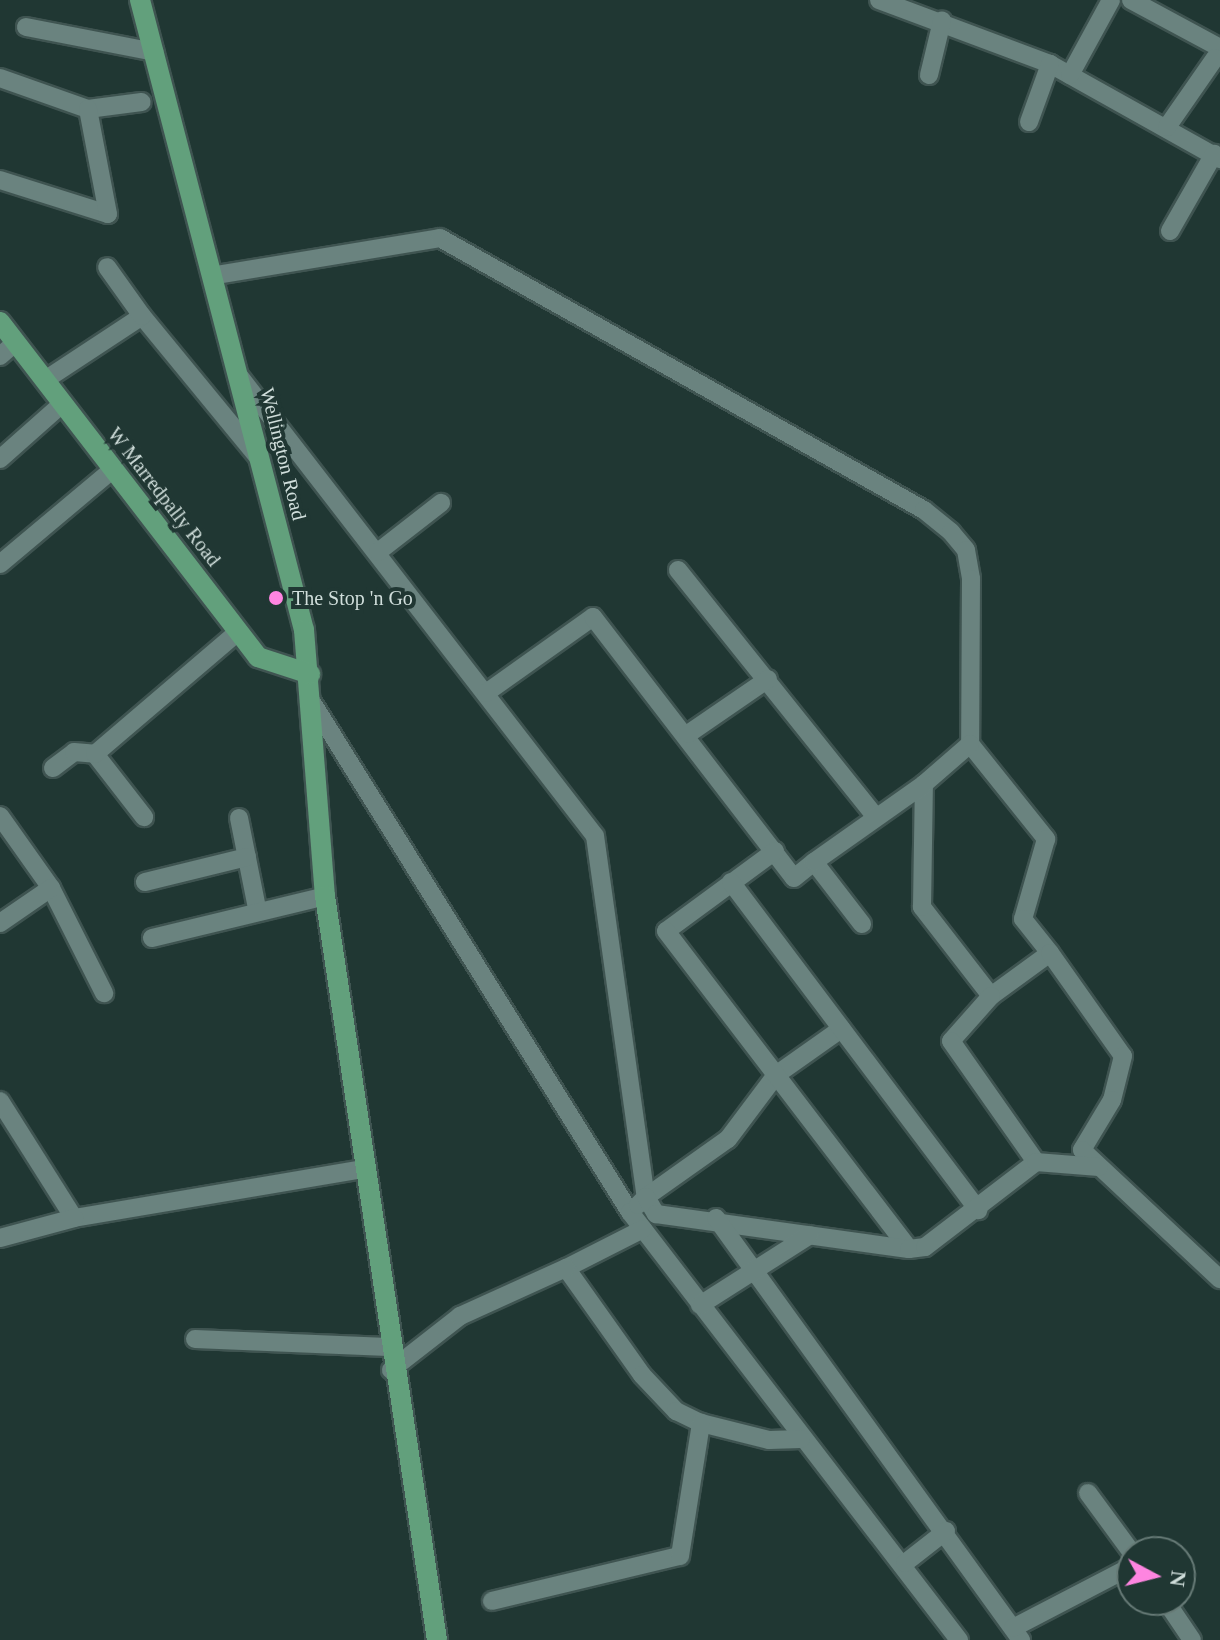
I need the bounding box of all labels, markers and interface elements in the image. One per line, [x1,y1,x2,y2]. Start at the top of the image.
street label: Wellington Road [255,385,311,523]
street label: W Marredpally Road [102,423,226,571]
place label: The Stop 'n Go [292,586,413,610]
marker: The Stop 'n Go [267,589,285,607]
north arrow [1116,1536,1196,1616]
text: N [1165,1569,1192,1588]

